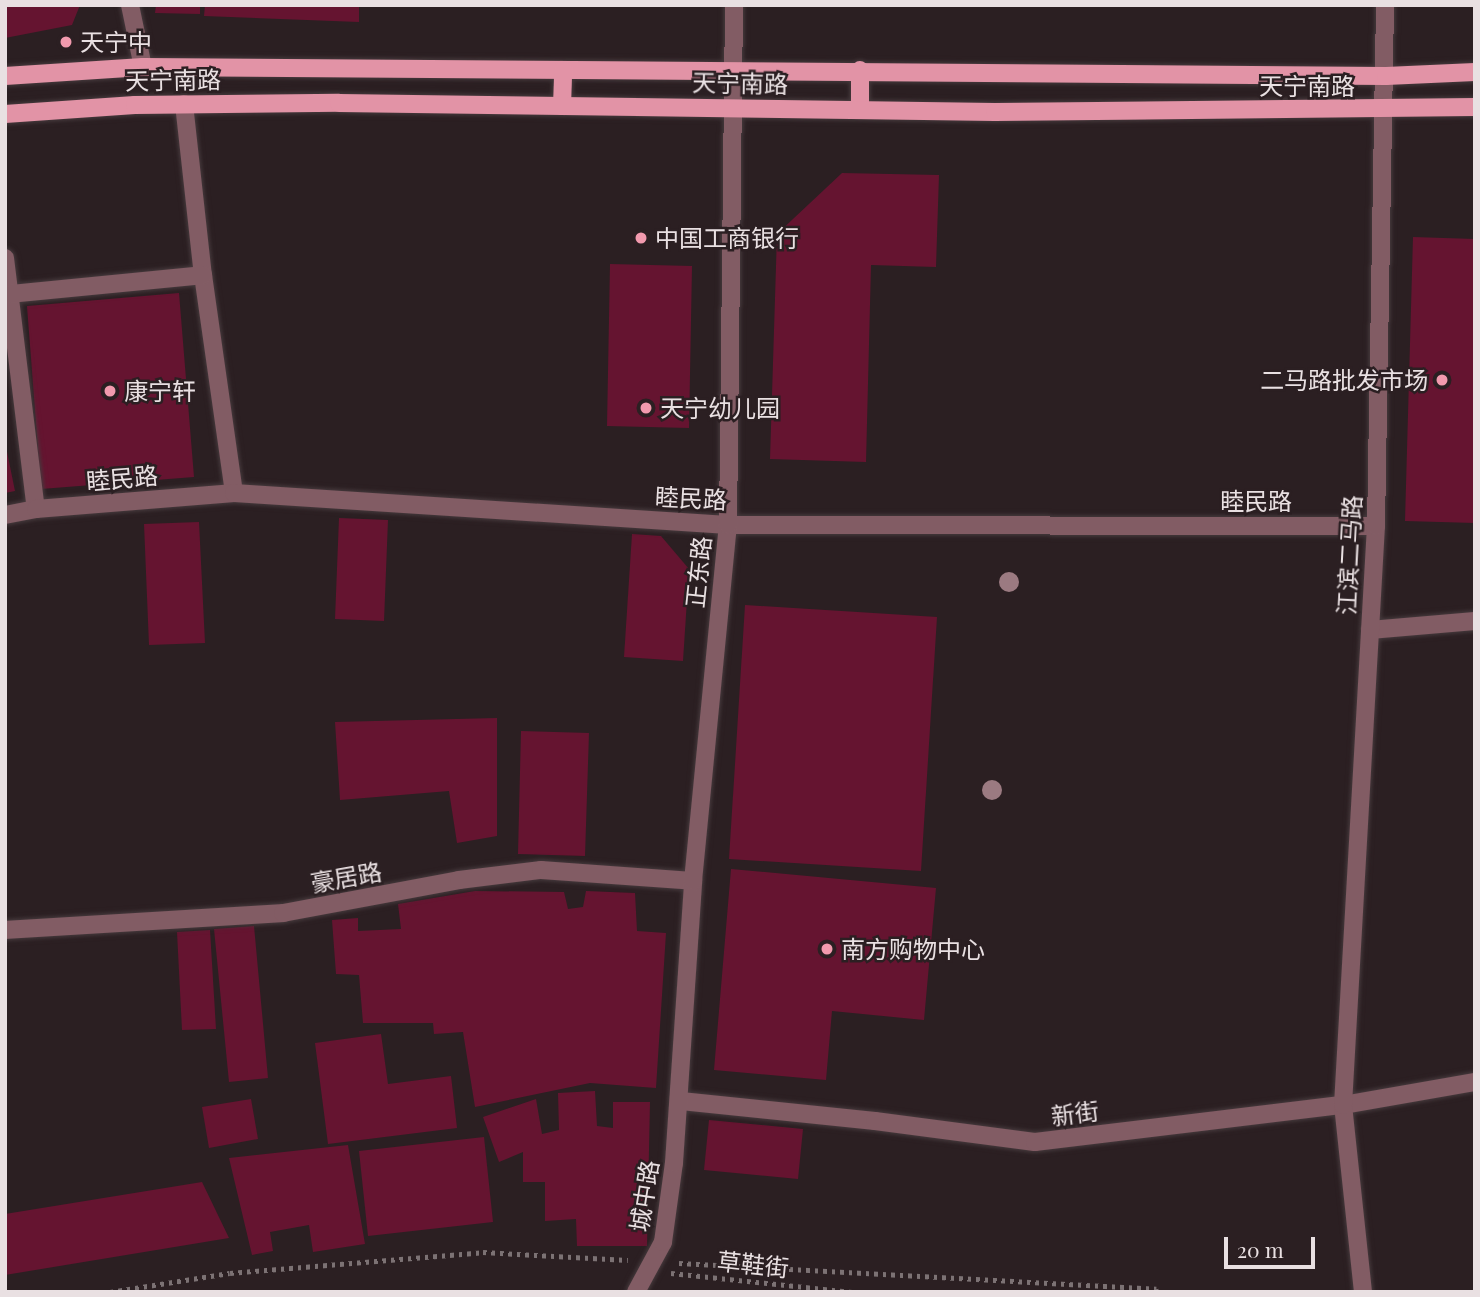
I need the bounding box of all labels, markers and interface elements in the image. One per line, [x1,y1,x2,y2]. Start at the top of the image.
place label: 天宁中 [80,28,152,56]
marker: 天宁中 [58,34,74,50]
street label: 天宁南路 [125,65,221,95]
street label: 天宁南路 [692,68,788,98]
street label: 天宁南路 [1259,72,1355,100]
place label: 中国工商银行 [655,224,799,252]
marker: 中国工商银行 [633,230,649,246]
place label: 二马路批发市场 [1260,366,1428,394]
marker: 二马路批发市场 [1434,372,1450,388]
place label: 康宁轩 [124,377,196,405]
marker: 康宁轩 [102,383,118,399]
place label: 天宁幼儿园 [660,394,780,422]
marker: 天宁幼儿园 [638,400,654,416]
street label: 睦民路 [85,461,159,495]
street label: 睦民路 [654,482,728,514]
street label: 睦民路 [1220,487,1292,515]
street label: 江滨二马路 [1331,494,1367,616]
street label: 正东路 [680,535,716,609]
street label: 豪居路 [308,857,384,897]
place label: 南方购物中心 [841,935,985,963]
marker: 南方购物中心 [819,941,835,957]
street label: 新街 [1049,1096,1101,1130]
street label: 城中路 [624,1158,664,1234]
scale bar [1228,1224,1319,1268]
text: 20 m [1237,1235,1284,1263]
street label: 草鞋街 [716,1246,790,1282]

